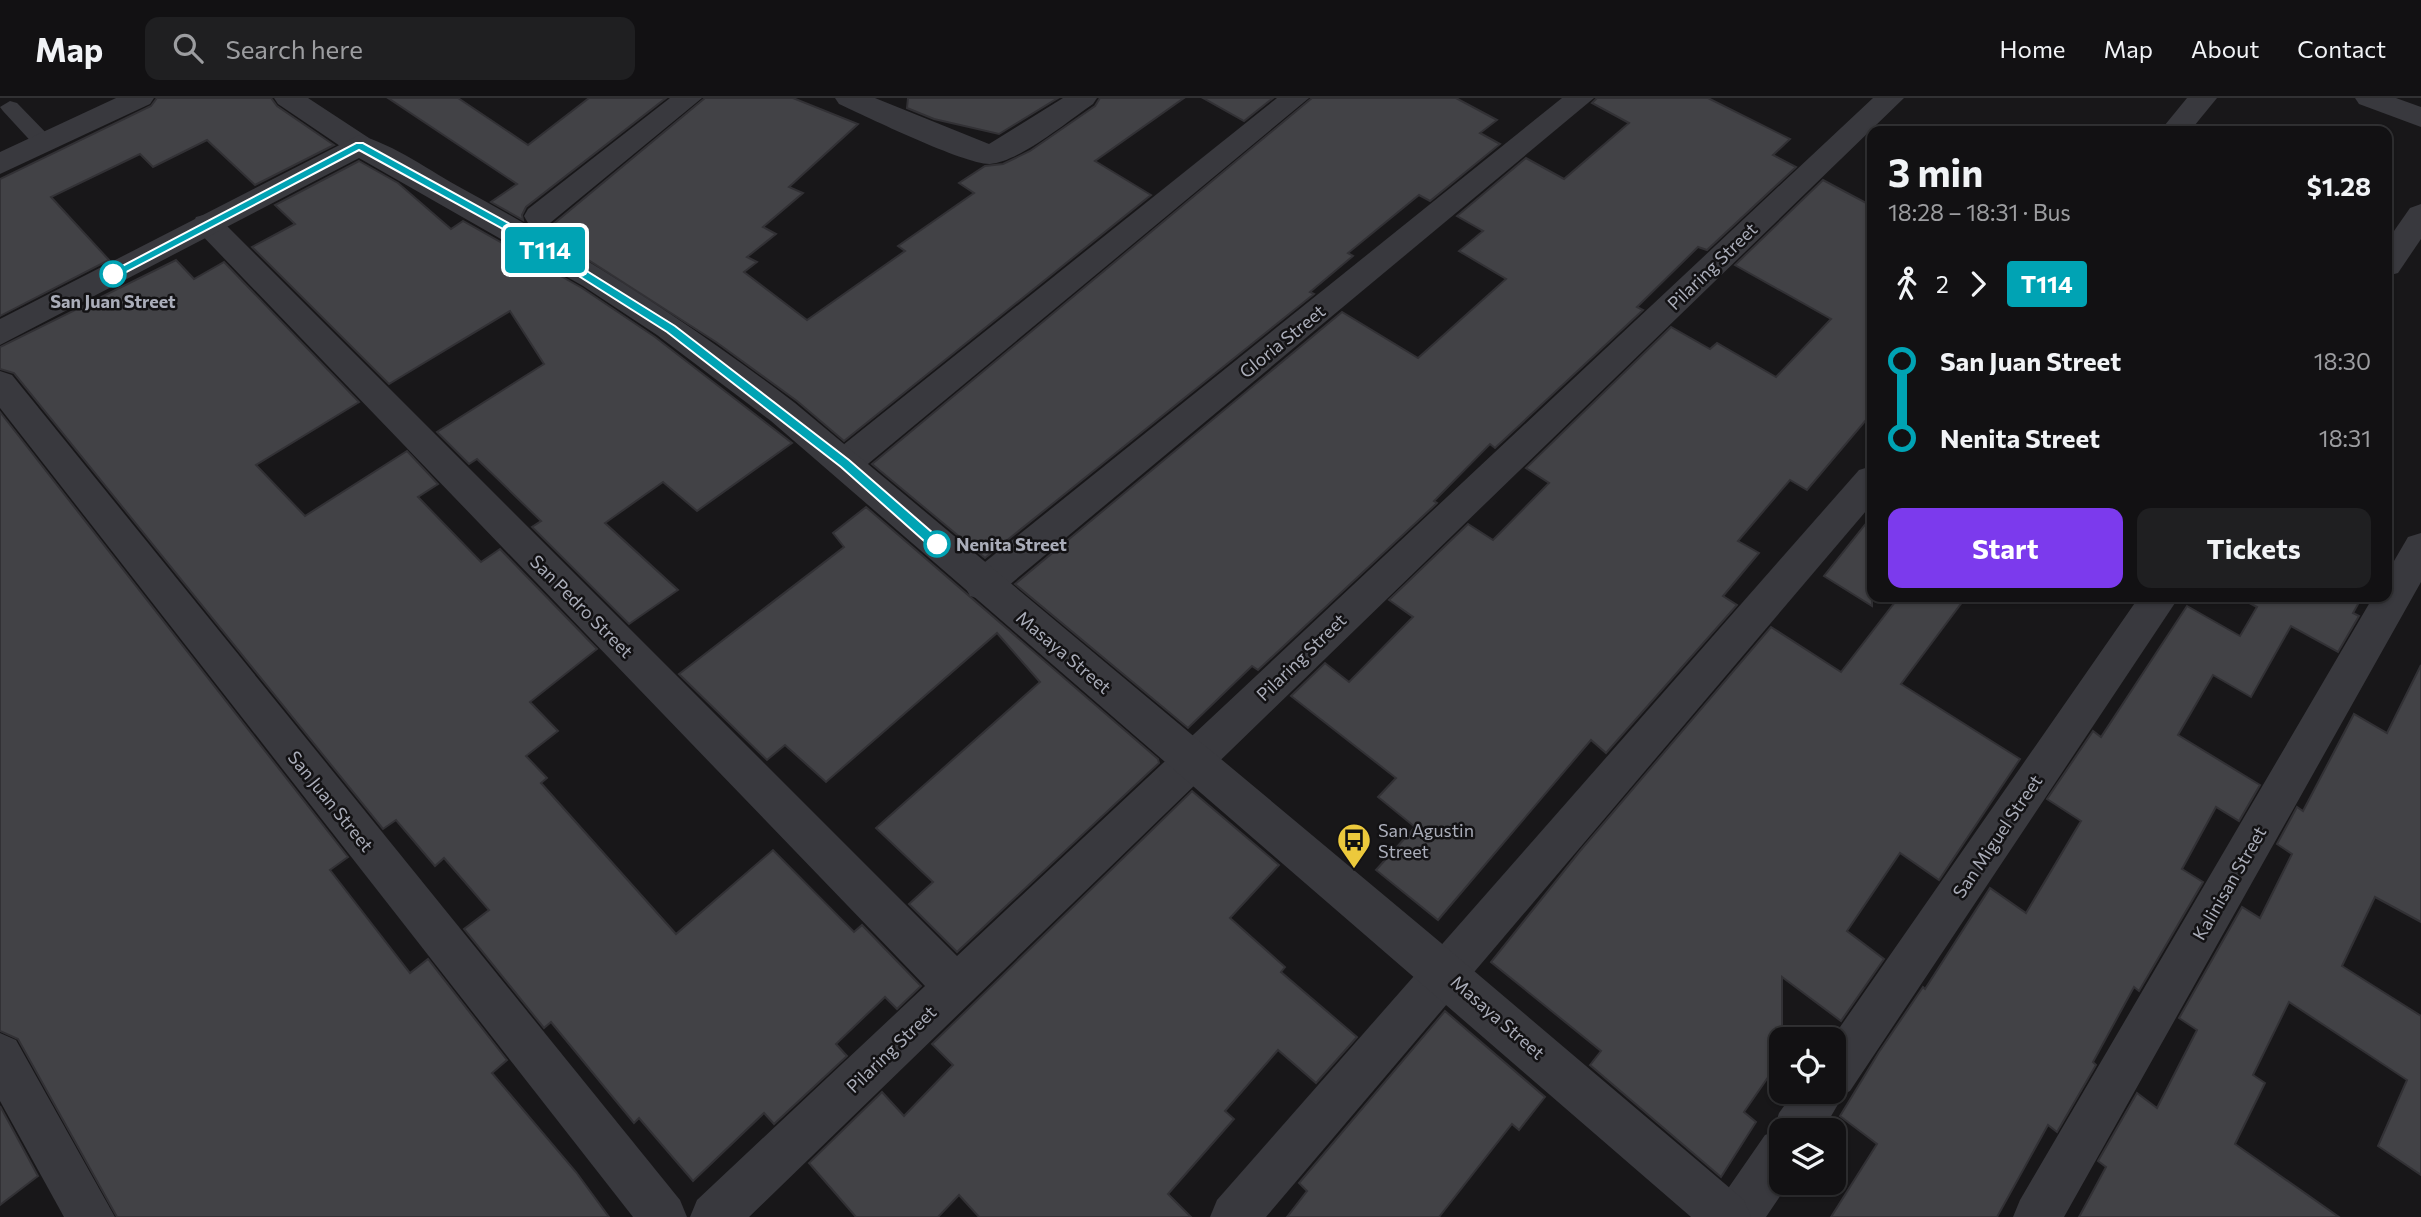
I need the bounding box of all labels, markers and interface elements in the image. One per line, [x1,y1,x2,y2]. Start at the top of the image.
search box [145,17,635,80]
text: Map [35,28,103,69]
icon: search [169,29,207,67]
text: Search here [225,33,363,64]
text: Home [2000,34,2066,63]
text: Map [2104,34,2153,63]
text: About [2191,34,2259,63]
text: Contact [2297,34,2386,63]
text: 3 min [1888,148,1983,195]
text: $1.28 [2307,170,2371,201]
text: 18:28 – 18:31 · Bus [1888,198,2071,226]
street label: Pilaring Street [1663,218,1761,314]
line badge: T114 [496,227,594,273]
text: T114 [519,235,571,264]
marker: San Juan Street [100,261,126,287]
icon: walk [1888,265,1926,303]
icon: forward [1959,265,1997,303]
text: T114 [2021,269,2073,298]
text: 2 [1936,270,1949,298]
place label: San Juan Street [50,290,176,312]
street label: Gloria Street [1235,300,1329,382]
text: San Juan Street [1940,345,2121,376]
text: 18:30 [2314,347,2371,375]
text: Nenita Street [1940,422,2100,453]
text: 18:31 [2319,424,2371,452]
button: Start [1888,508,2123,588]
button: Tickets [2137,508,2371,588]
marker: Nenita Street [924,531,950,557]
place label: Nenita Street [956,533,1067,555]
street label: San Pedro Street [526,550,638,662]
street label: Masaya Street [1012,606,1116,698]
street label: Pilaring Street [1252,609,1350,705]
street label: San Juan Street [284,746,378,856]
street label: San Miguel Street [1948,770,2046,902]
place label: San Agustin Street [1378,819,1474,862]
bus stop icon: San Agustin Street [1335,821,1373,870]
street label: Kalinisan Street [2188,822,2270,944]
street label: Masaya Street [1447,970,1549,1064]
street label: Pilaring Street [842,1001,940,1097]
map controls [1769,1027,1846,1195]
button: locate [1769,1027,1846,1104]
button: layers [1769,1118,1846,1195]

